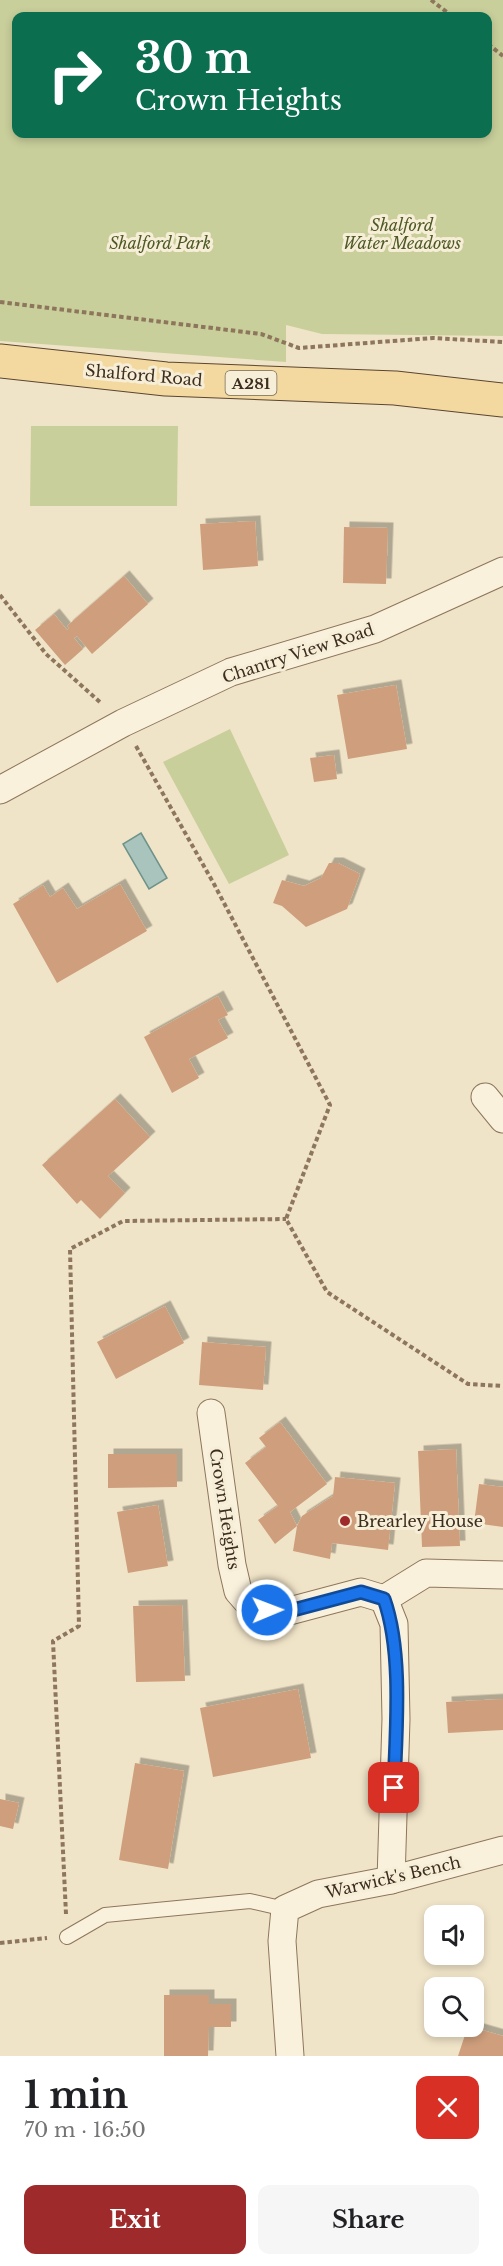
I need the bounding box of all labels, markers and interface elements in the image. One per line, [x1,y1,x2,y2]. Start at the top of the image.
text: 30 m [135,32,251,84]
icon: right [36,36,114,114]
text: Crown Heights [135,84,342,117]
park label: Shalford Water Meadows [343,215,461,253]
park label: Shalford Park [109,233,211,253]
street label: Shalford Road [85,360,204,390]
road number: A281 [226,371,276,395]
street label: Chantry View Road [220,619,377,687]
street label: Crown Heights [206,1447,244,1571]
place label: Brearley House [357,1511,483,1531]
marker: Brearley House [338,1514,352,1528]
position arrow [235,1578,299,1642]
pin [368,1762,419,1813]
icon: arrive [377,1771,410,1804]
street label: Warwick's Bench [322,1852,463,1903]
map controls [424,1905,484,2037]
button: sound [424,1905,484,1965]
button: search [424,1977,484,2037]
text: 1 min [24,2073,128,2118]
button: close [416,2076,479,2139]
text: 70 m · 16:50 [24,2118,146,2142]
button: Exit [24,2185,246,2254]
button: Share [258,2185,479,2254]

